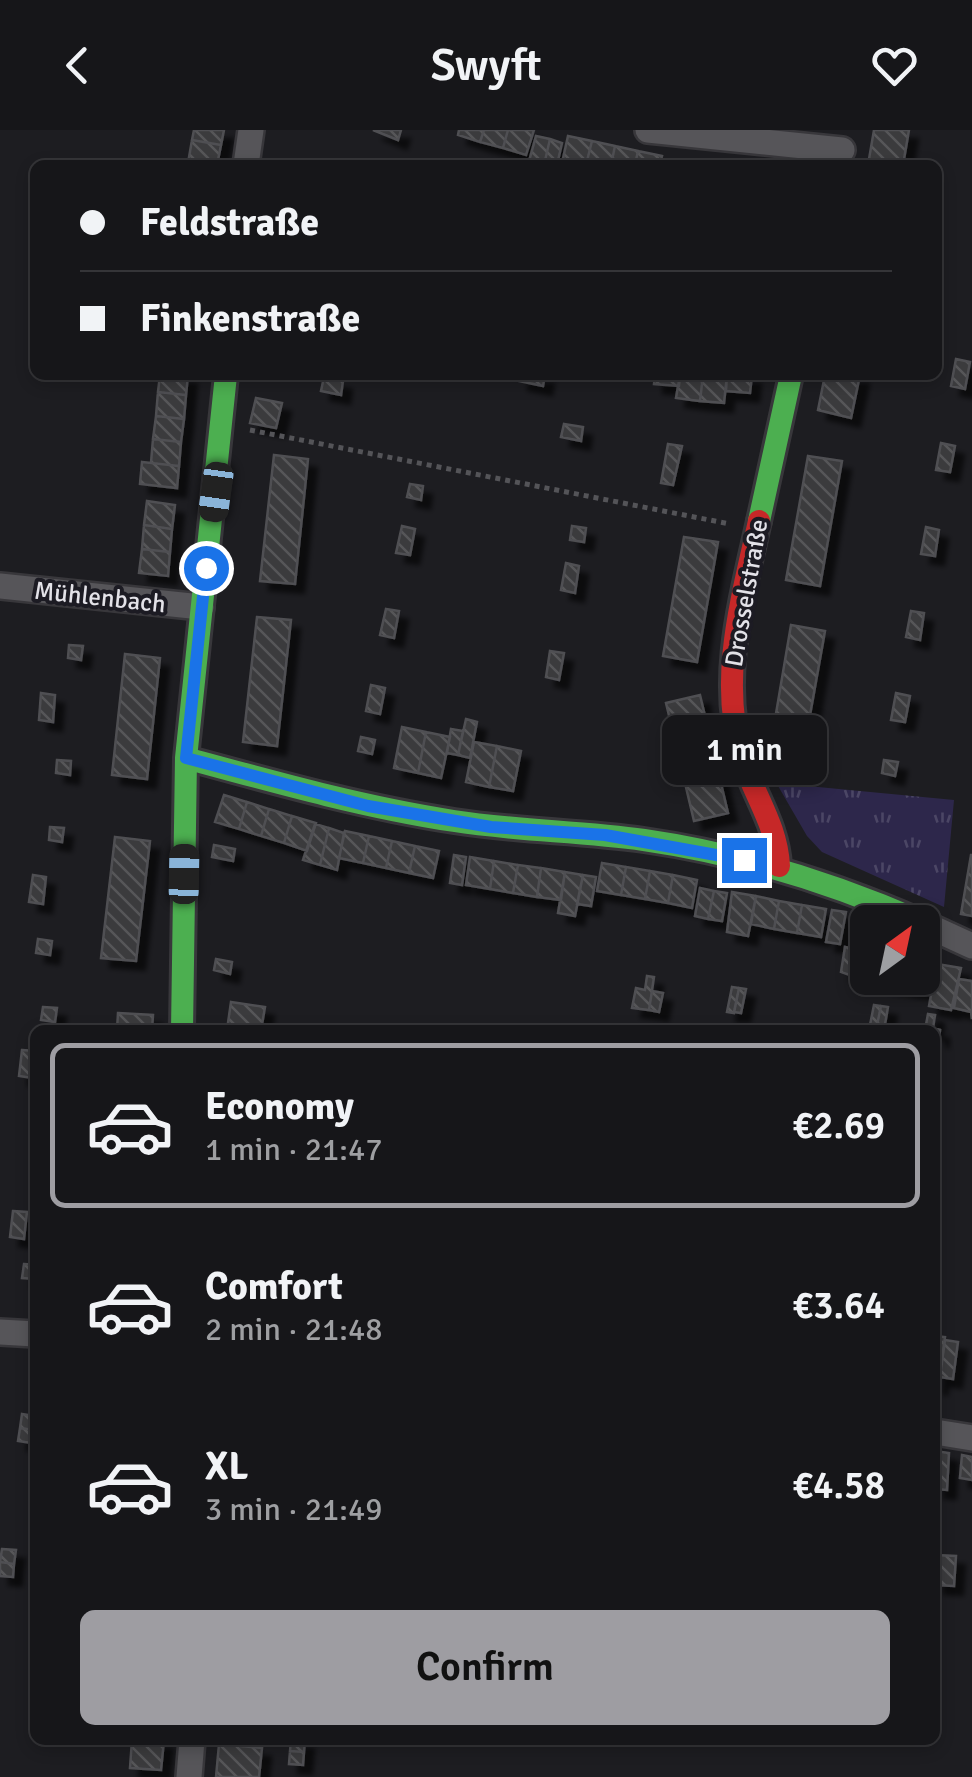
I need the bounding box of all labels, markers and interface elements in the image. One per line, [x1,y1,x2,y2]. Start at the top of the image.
icon: back [50,38,105,93]
text: Swyft [431,38,541,93]
icon: heart [867,38,922,93]
text: Feldstraße [140,199,319,246]
text: Finkenstraße [140,295,360,342]
car [197,460,235,524]
street label: Drosselstraße [718,517,774,669]
route start [184,546,229,591]
street label: Mühlenbach [33,575,167,619]
callout: 1 min [662,715,826,785]
text: 1 min [706,730,783,769]
route end [722,838,767,883]
car [168,844,200,904]
north arrow [850,905,940,995]
map controls [850,905,940,995]
icon: car [85,1081,175,1171]
text: Economy [205,1083,354,1130]
text: €2.69 [792,1102,885,1149]
text: 1 min · 21:47 [205,1130,383,1169]
icon: car [85,1261,175,1351]
text: Comfort [205,1263,343,1310]
text: €3.64 [792,1282,885,1329]
text: 2 min · 21:48 [205,1310,383,1349]
icon: car [85,1441,175,1531]
text: XL [205,1443,248,1490]
text: €4.58 [792,1462,885,1509]
text: 3 min · 21:49 [205,1490,383,1529]
button: Confirm [80,1610,890,1725]

